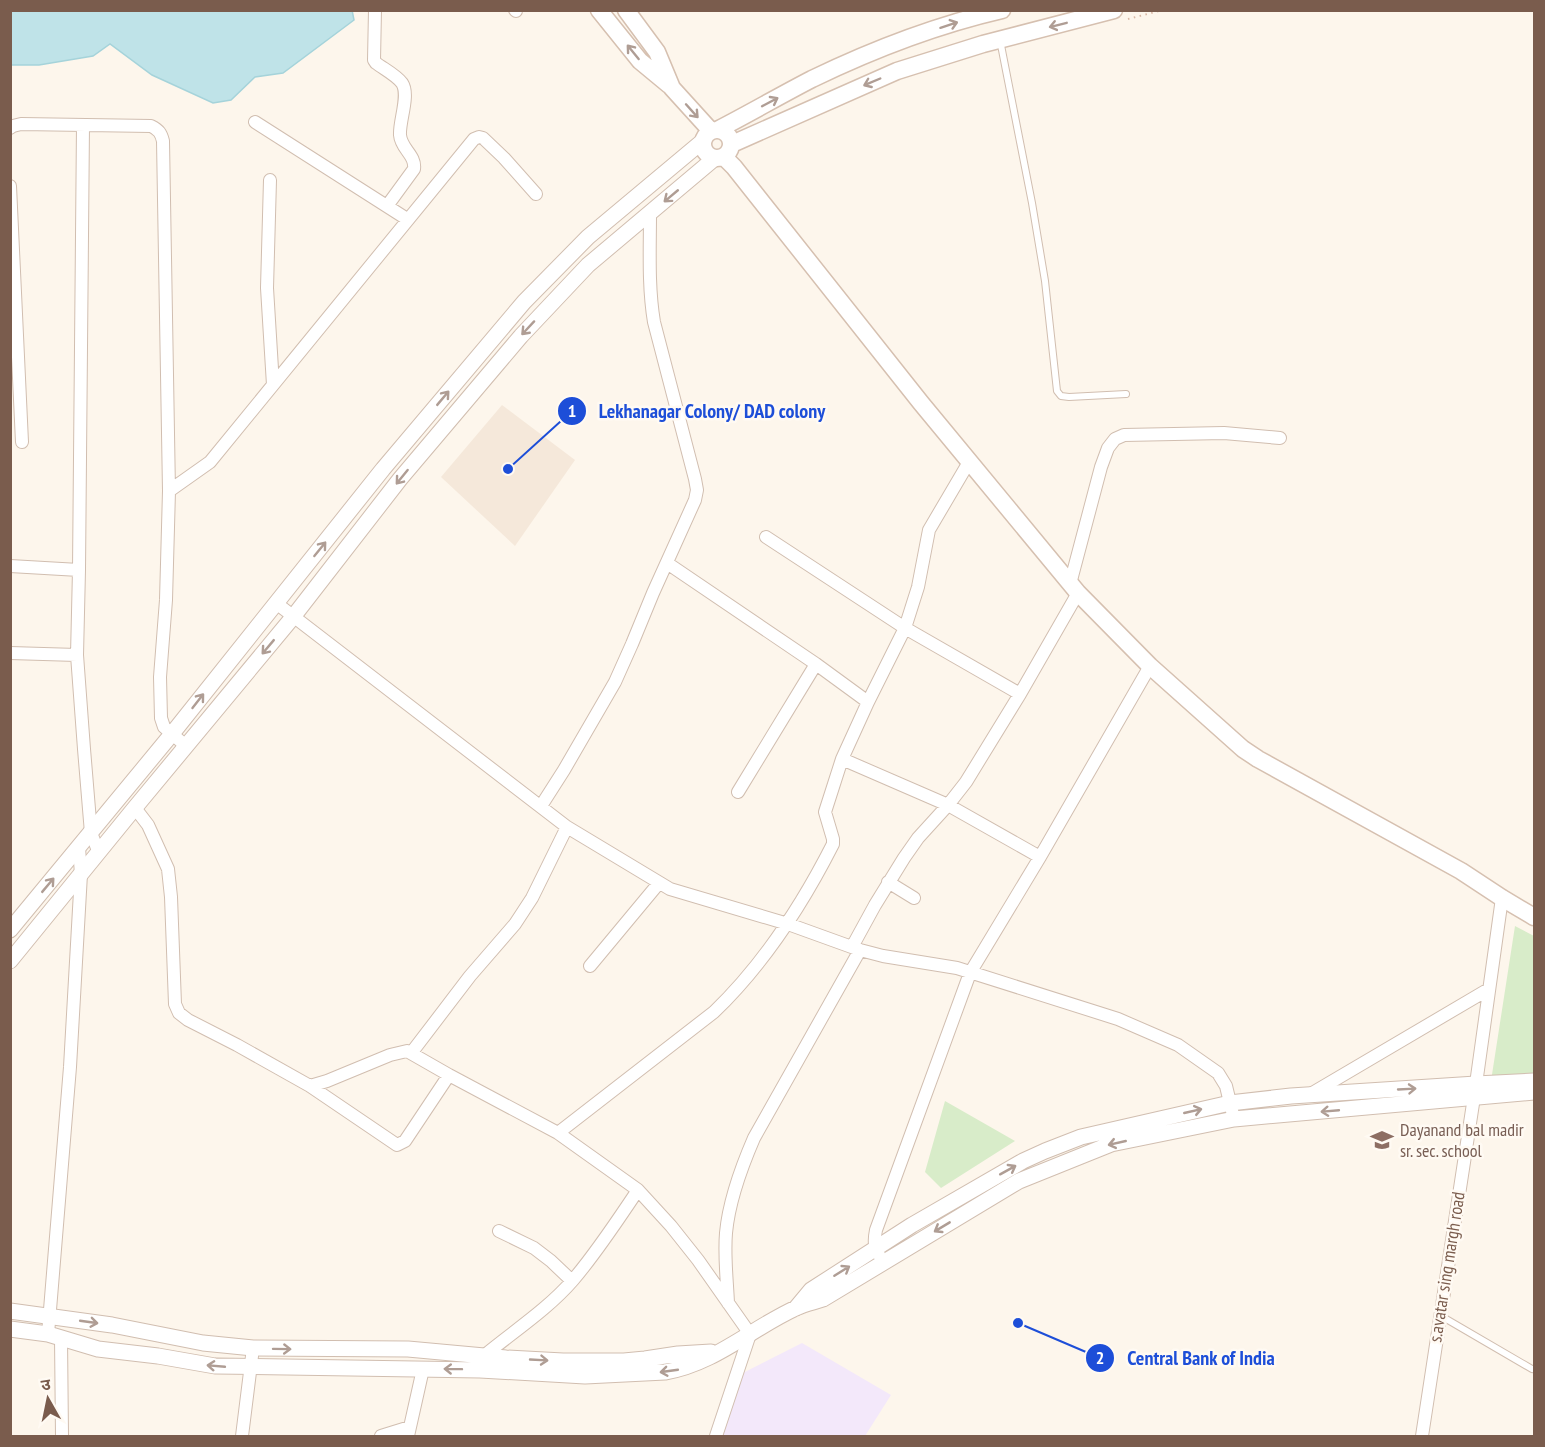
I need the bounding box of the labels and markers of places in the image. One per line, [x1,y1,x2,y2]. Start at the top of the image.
callout: Lekhanagar Colony/ DAD colony [557,392,838,430]
place label: Dayanand bal madir sr. sec. school [1400,1118,1524,1162]
school or university icon: Dayanand bal madir sr. sec. school [1369,1127,1395,1153]
callout: Central Bank of India [1085,1339,1287,1377]

